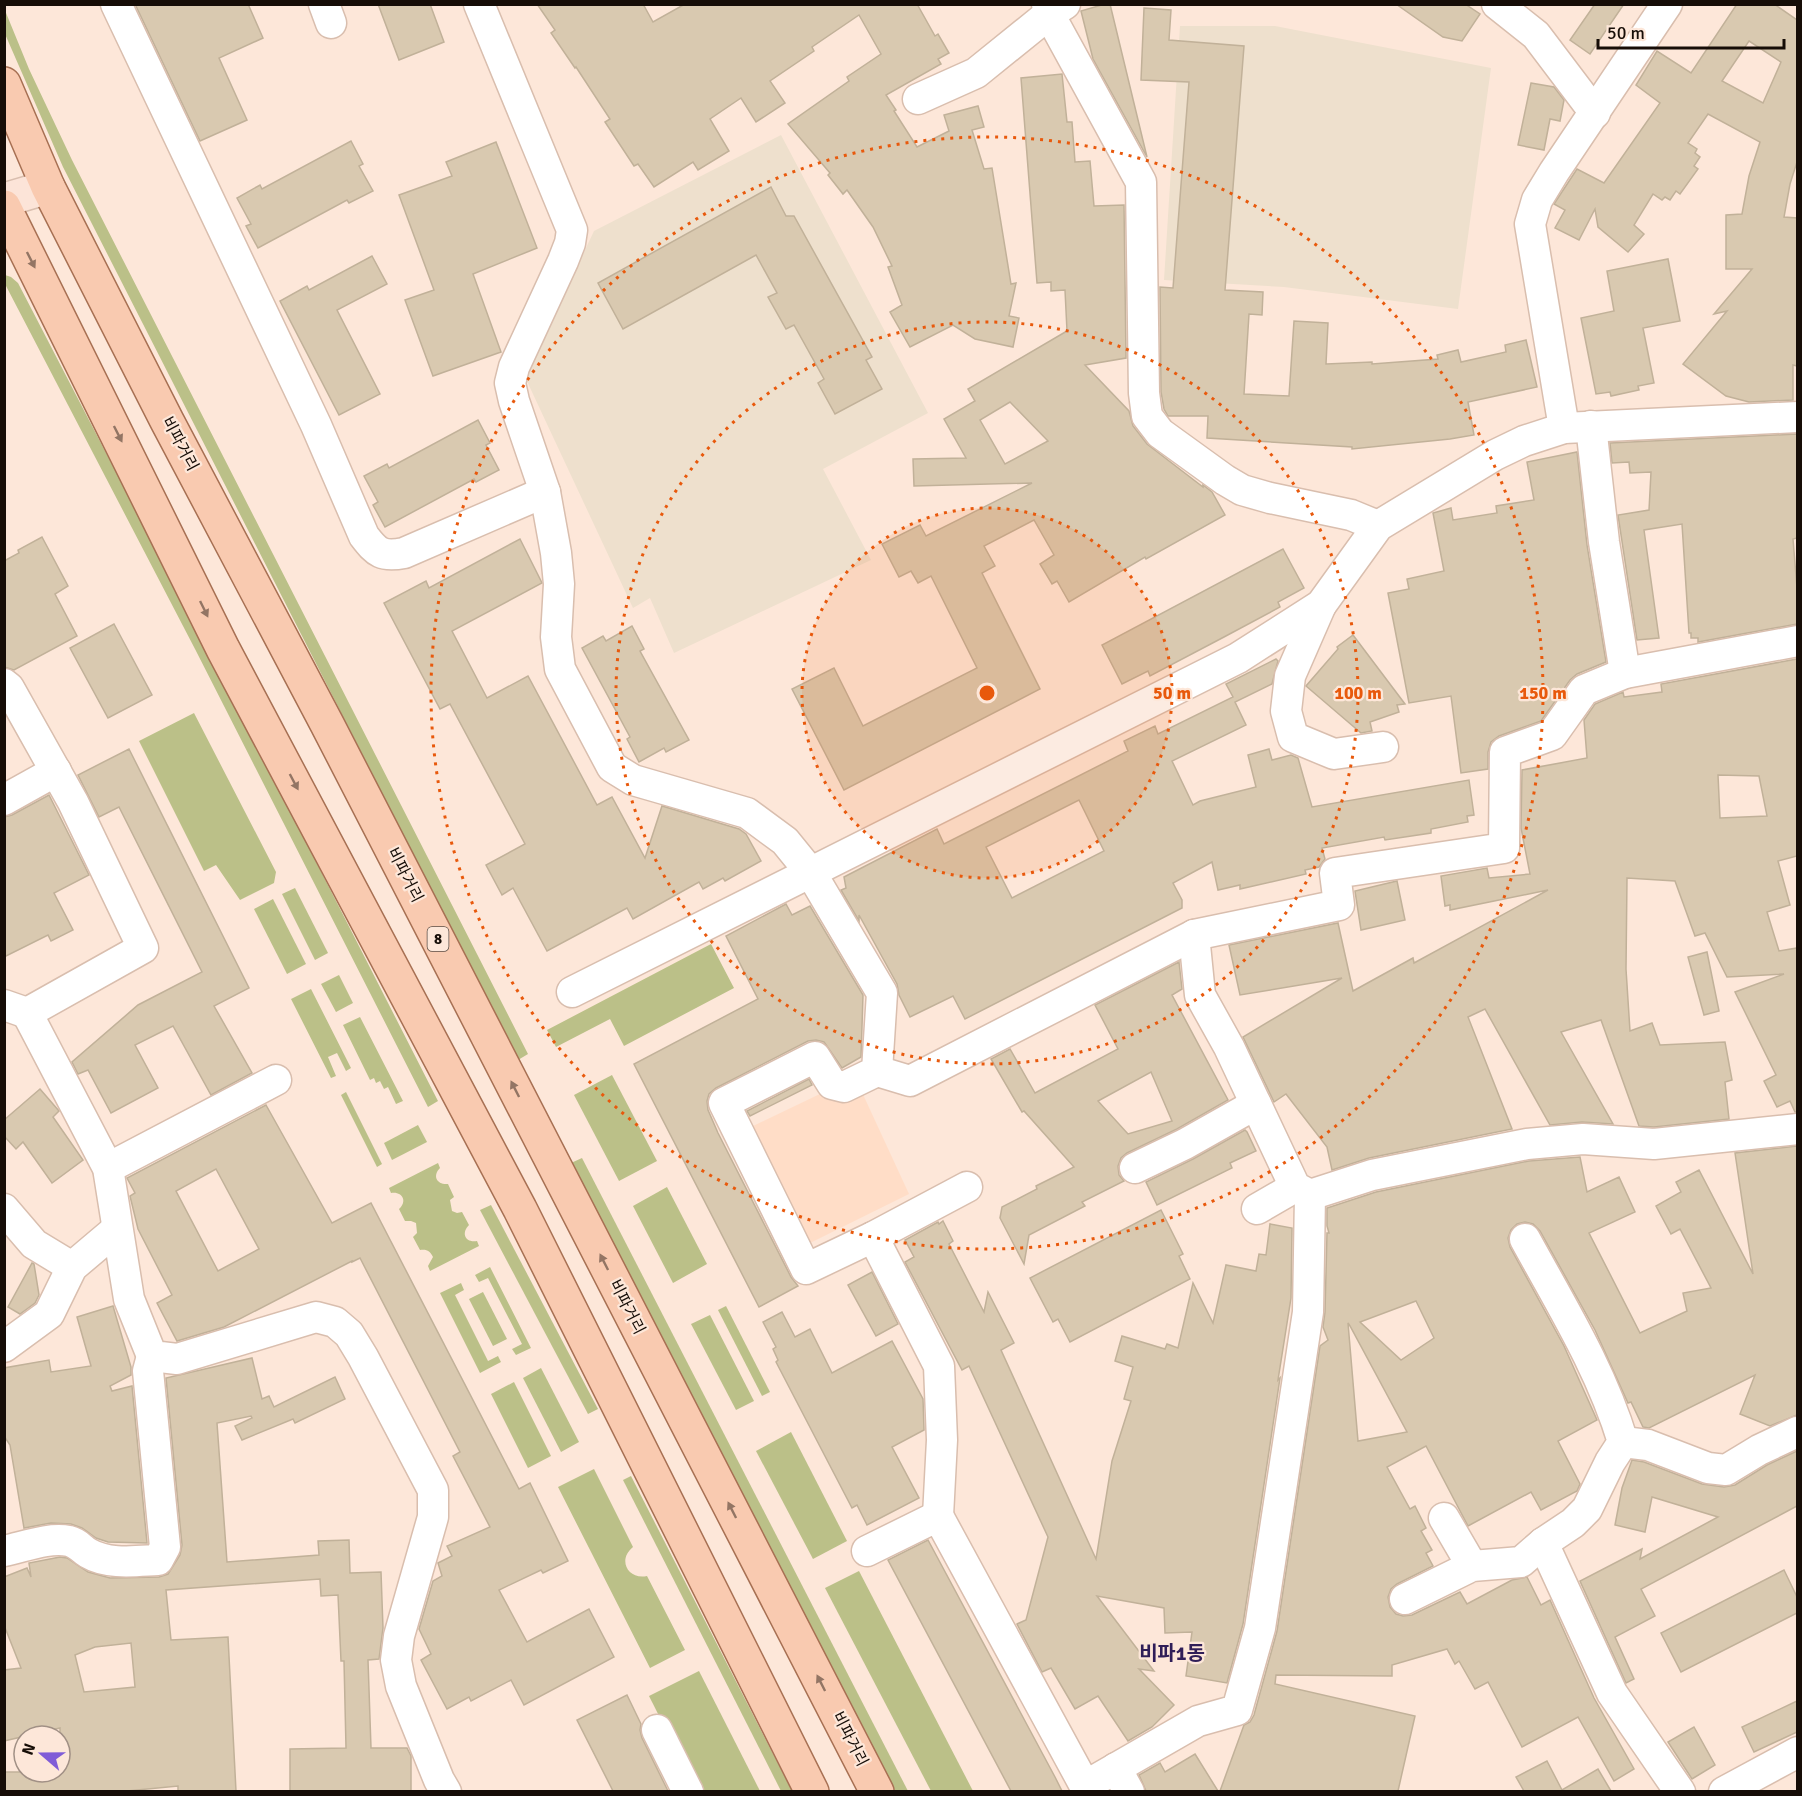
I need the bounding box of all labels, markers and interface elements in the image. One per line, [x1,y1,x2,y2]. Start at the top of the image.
scale bar [1598,12,1784,50]
text: 50 m [1607,22,1645,44]
one-way arrow [26,251,35,268]
street label: 비파거리 [157,413,203,475]
one-way arrow [113,426,123,443]
one-way arrow [199,601,208,618]
text: 50 m [1153,682,1191,704]
text: 100 m [1334,682,1382,704]
text: 150 m [1519,682,1567,704]
centre of rings [977,683,997,703]
one-way arrow [289,774,299,791]
street label: 비파거리 [383,844,427,906]
road number: 8 [428,927,448,951]
one-way arrow [510,1080,520,1097]
one-way arrow [599,1253,609,1270]
street label: 비파거리 [605,1276,649,1338]
one-way arrow [727,1501,737,1518]
district label: 비파1동 [1139,1641,1205,1666]
one-way arrow [816,1675,826,1692]
street label: 비파거리 [828,1708,872,1770]
north arrow [12,1724,72,1784]
text: N [18,1741,40,1758]

